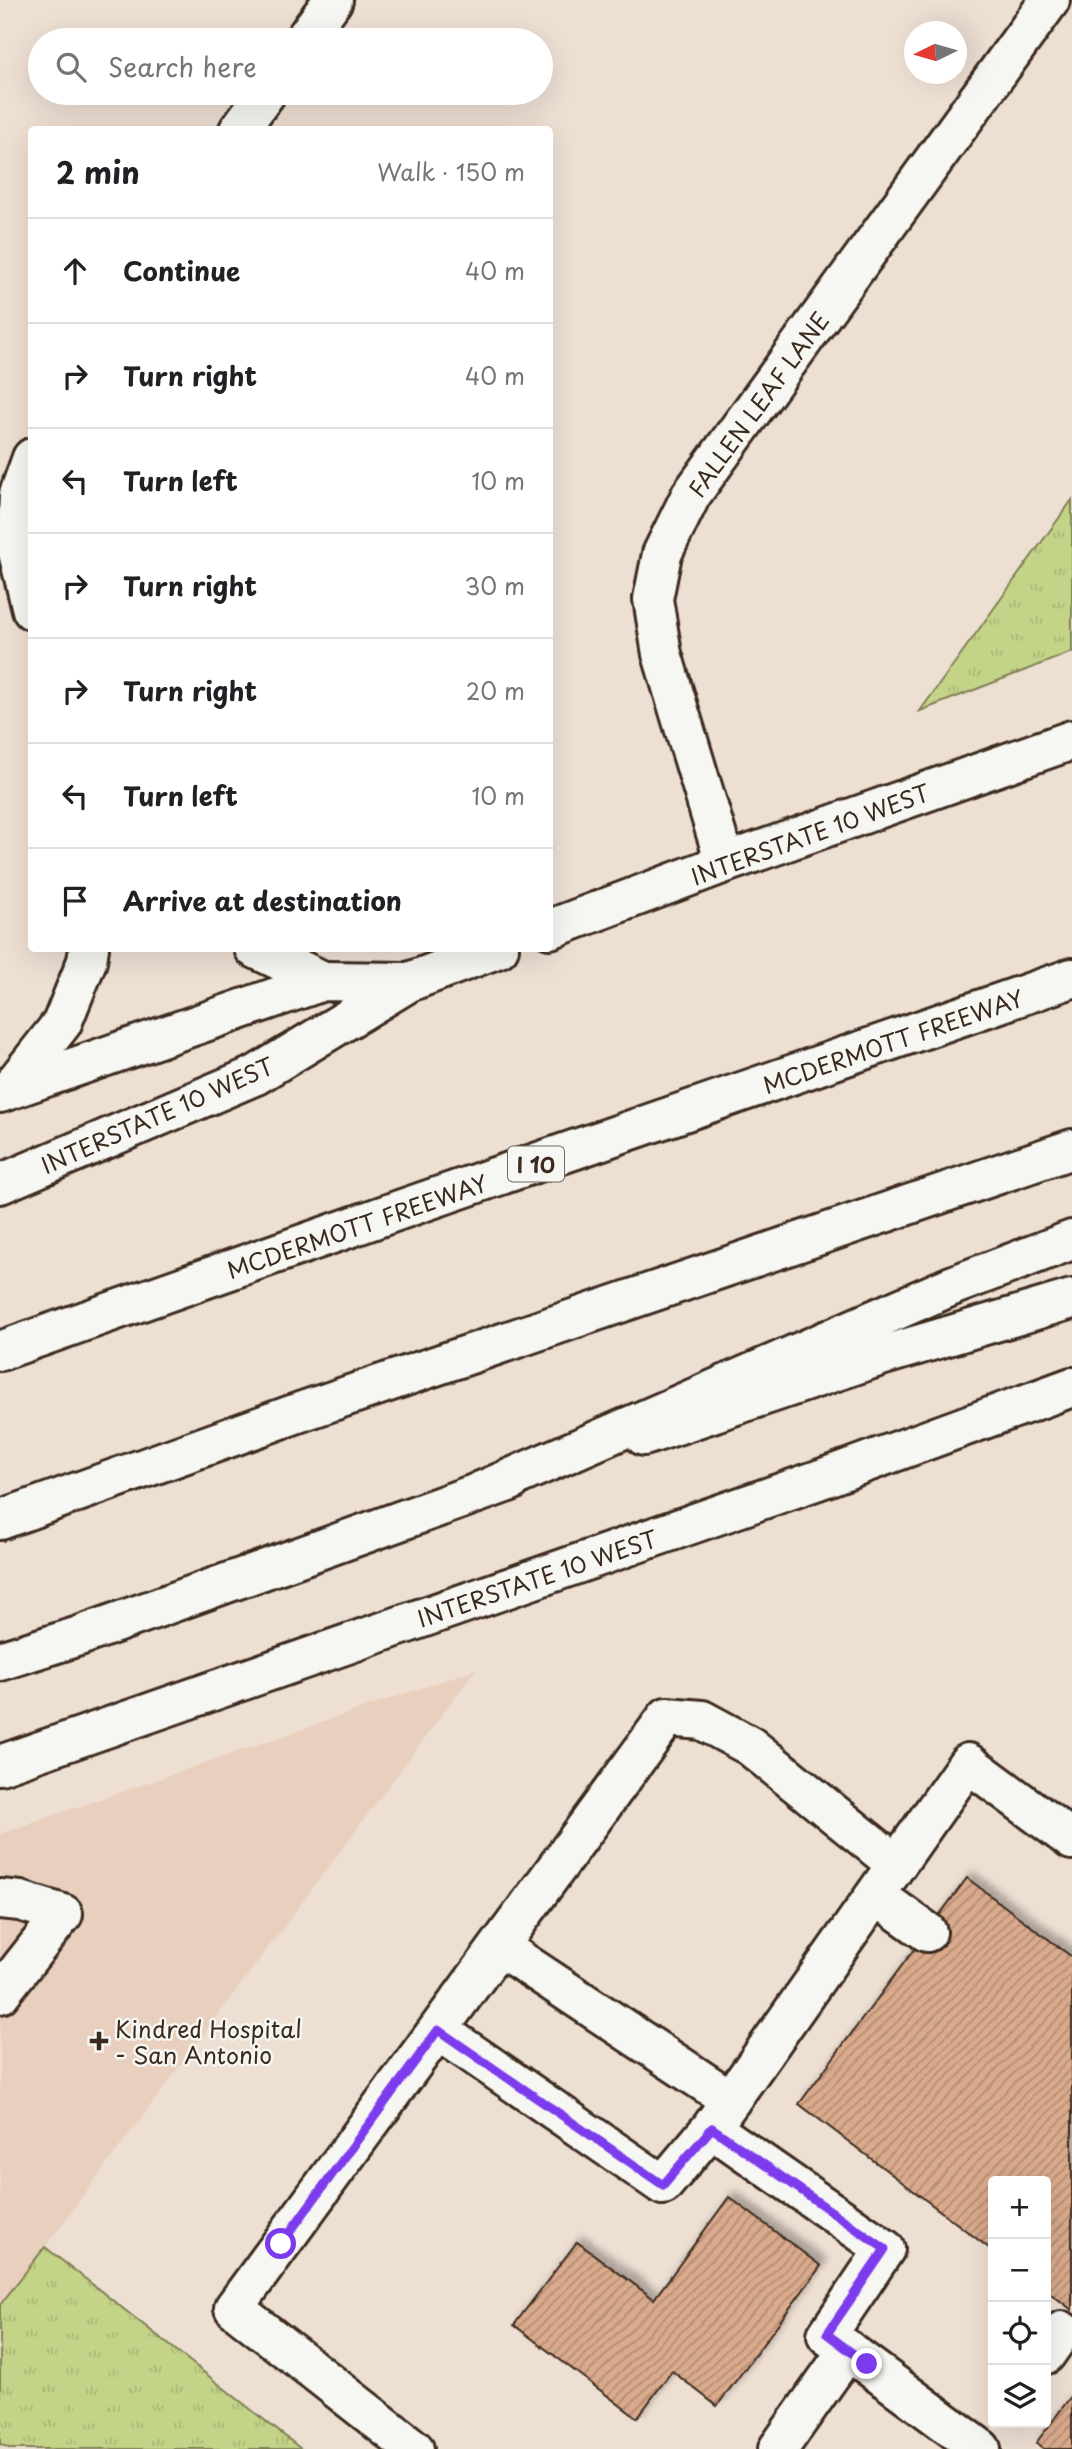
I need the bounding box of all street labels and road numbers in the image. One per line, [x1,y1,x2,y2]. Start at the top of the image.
street label: FALLEN LEAF LANE [679,304,837,504]
street label: INTERSTATE 10 WEST [686,774,934,893]
street label: MCDERMOTT FREEWAY [758,980,1028,1102]
street label: INTERSTATE 10 WEST [35,1048,279,1182]
road number: I 10 [508,1146,564,1182]
street label: MCDERMOTT FREEWAY [222,1165,492,1287]
street label: INTERSTATE 10 WEST [412,1520,662,1636]

